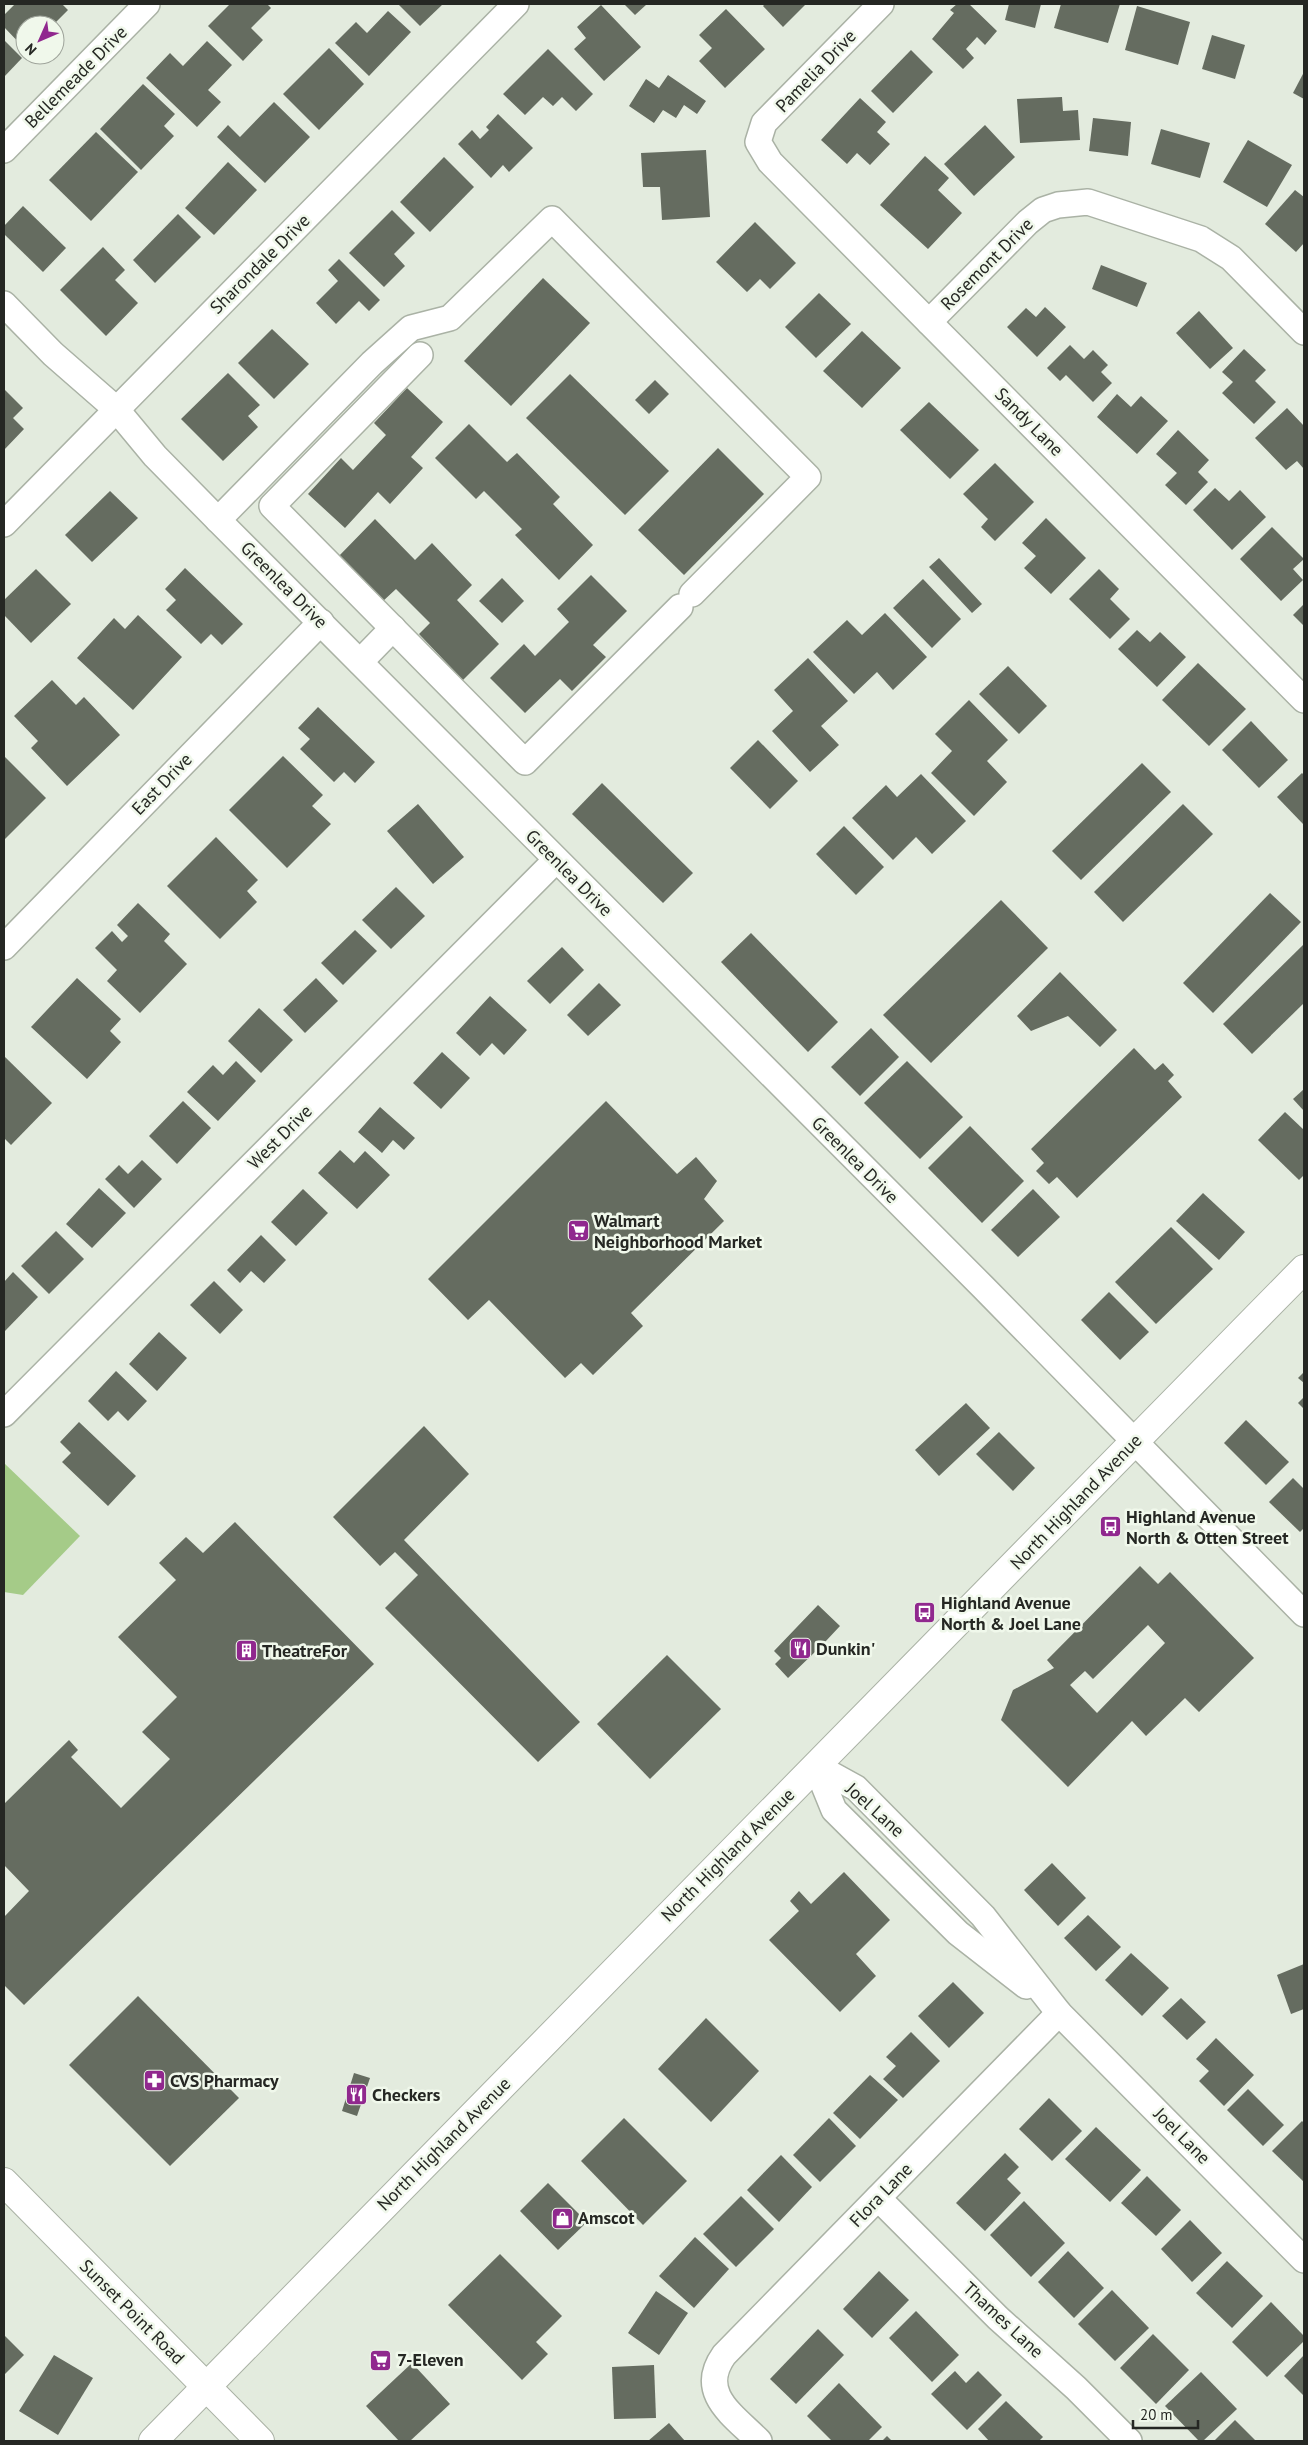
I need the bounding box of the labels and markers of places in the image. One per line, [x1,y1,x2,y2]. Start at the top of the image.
place label: Walmart Neighborhood Market [594,1209,763,1253]
supermarket icon: Walmart Neighborhood Market [566,1219,590,1243]
place label: Highland Avenue North & Otten Street [1126,1505,1289,1549]
bus stop icon: Highland Avenue North & Otten Street [1098,1515,1122,1539]
place label: Highland Avenue North & Joel Lane [941,1591,1081,1635]
bus stop icon: Highland Avenue North & Joel Lane [913,1601,937,1625]
restaurant icon: Dunkin' [788,1637,812,1661]
place label: Dunkin' [816,1637,875,1660]
building icon: TheatreFor [234,1639,258,1663]
place label: TheatreFor [262,1639,348,1662]
pharmacy icon: CVS Pharmacy [142,2069,166,2093]
place label: CVS Pharmacy [170,2069,279,2092]
restaurant icon: Checkers [344,2083,368,2107]
place label: Checkers [372,2083,441,2106]
shop icon: Amscot [550,2206,574,2230]
place label: Amscot [578,2206,635,2229]
supermarket icon: 7-Eleven [369,2348,393,2372]
place label: 7-Eleven [397,2348,464,2371]

